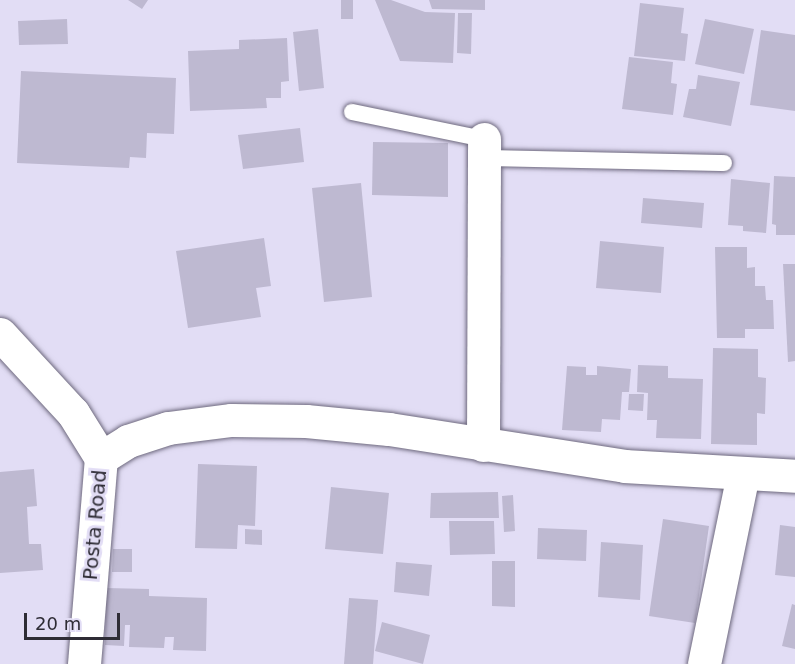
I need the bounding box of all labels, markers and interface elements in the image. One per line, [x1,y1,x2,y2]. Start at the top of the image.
street label: Posta Road [78,469,112,581]
scale bar [27,601,123,639]
text: 20 m [35,613,81,634]

